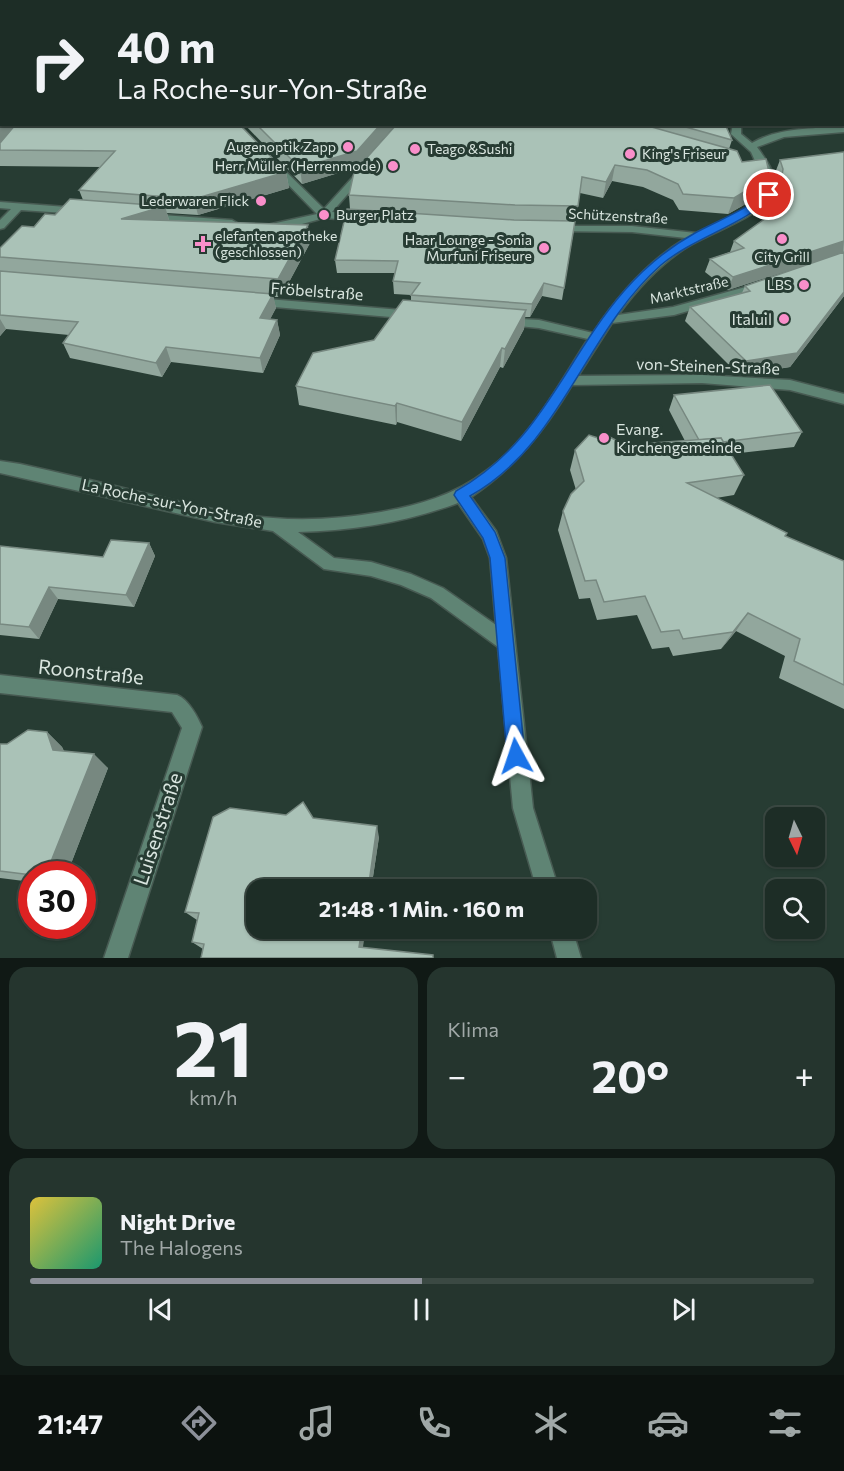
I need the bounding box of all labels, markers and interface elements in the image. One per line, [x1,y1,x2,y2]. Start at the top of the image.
text: 40 m [117,20,215,72]
icon: right [18,24,96,102]
text: La Roche-sur-Yon-Straße [117,72,427,105]
place label: Augenoptik Zapp [226,138,336,155]
marker: Augenoptik Zapp [341,140,355,154]
place label: Teago &Sushi [427,140,512,157]
marker: Teago &Sushi [408,142,422,156]
place label: King's Friseur [642,145,727,162]
marker: King's Friseur [623,147,637,161]
place label: Herr Müller (Herrenmode) [215,157,381,174]
marker: Herr Müller (Herrenmode) [386,159,400,173]
pin [743,169,794,220]
icon: arrive [752,178,785,211]
place label: Lederwaren Flick [141,192,249,209]
marker: Lederwaren Flick [254,194,268,208]
street label: Schützenstraße [568,204,668,227]
place label: Burger Platz [336,206,414,223]
marker: Burger Platz [317,208,331,222]
place label: elefanten apotheke (geschlossen) [215,227,337,260]
place label: Haar Lounge - Sonia Murfuni Friseure [405,231,532,264]
marker: City Grill [775,232,789,246]
marker: elefanten apotheke (geschlossen) [196,237,210,251]
marker: Haar Lounge - Sonia Murfuni Friseure [537,241,551,255]
place label: City Grill [754,248,810,265]
street label: Marktstraße [648,272,730,307]
place label: LBS [767,276,792,293]
street label: Fröbelstraße [270,278,364,303]
marker: LBS [797,278,811,292]
place label: Italuil [731,309,772,328]
marker: Italuil [777,312,791,326]
street label: von-Steinen-Straße [636,353,780,378]
place label: Evang. Kirchengemeinde [616,419,742,456]
marker: Evang. Kirchengemeinde [597,431,611,445]
street label: La Roche-sur-Yon-Straße [80,474,264,531]
street label: Roonstraße [37,654,145,688]
position arrow [484,724,548,788]
street label: Luisenstraße [128,769,187,888]
north arrow [765,807,825,867]
map controls [765,807,825,939]
speed limit sign: 30 [18,861,96,939]
button: search [765,879,825,939]
text: 21:48 · 1 Min. · 160 m [319,895,524,922]
text: 21 [173,998,253,1093]
text: Klima [448,1017,499,1041]
text: 20° [592,1047,669,1102]
text: − [448,1054,466,1095]
text: + [795,1054,814,1095]
text: km/h [189,1085,238,1109]
text: Night Drive [120,1208,235,1235]
text: The Halogens [120,1235,243,1259]
icon: previous [144,1293,177,1326]
icon: pause [405,1293,438,1326]
icon: next [667,1293,700,1326]
icon: directions [178,1402,220,1444]
icon: music [296,1402,338,1444]
icon: phone [413,1402,455,1444]
icon: climate [530,1402,572,1444]
icon: car [647,1402,689,1444]
icon: filters [764,1402,806,1444]
text: 21:47 [38,1407,103,1440]

